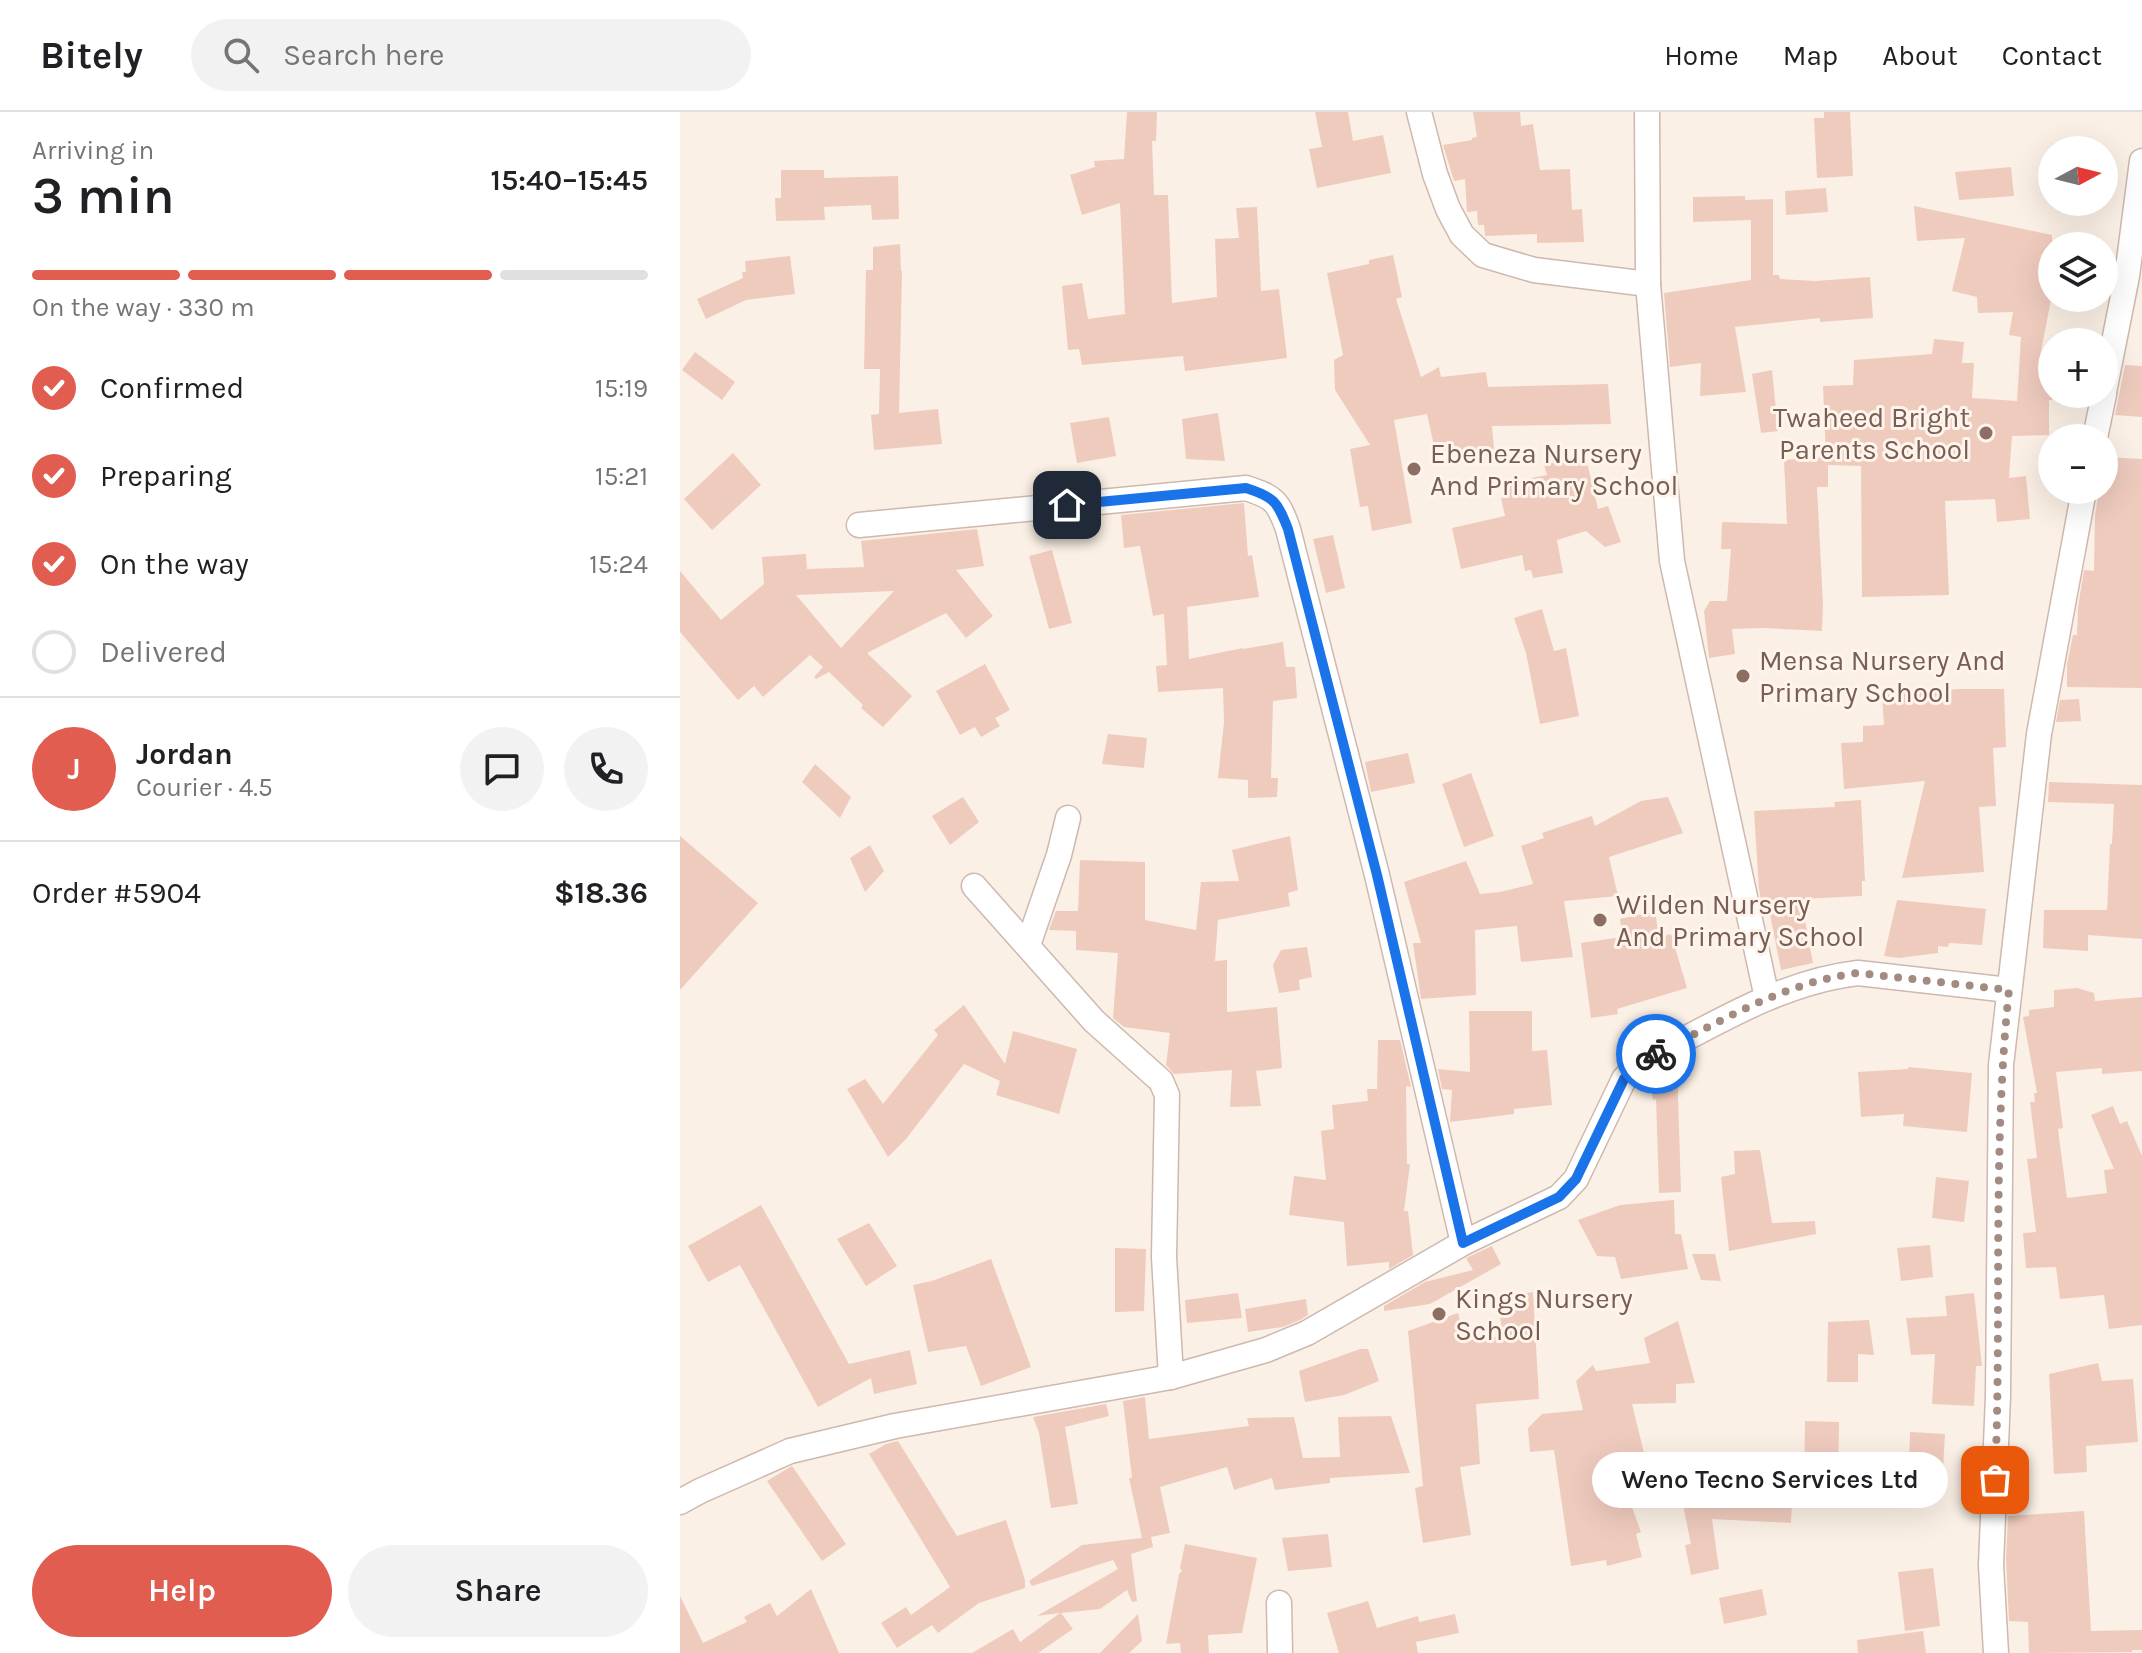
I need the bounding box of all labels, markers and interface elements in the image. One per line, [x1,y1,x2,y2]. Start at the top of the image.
search box [191,19,751,91]
text: Bitely [40,33,143,78]
icon: search [219,33,263,77]
text: Search here [283,37,444,73]
text: Home [1664,39,1739,72]
text: Map [1783,39,1838,72]
text: About [1882,39,1958,72]
text: Contact [2002,39,2102,72]
text: Arriving in [32,135,154,166]
north arrow [2038,136,2118,216]
map controls [2038,136,2118,504]
text: 15:40–15:45 [490,162,648,198]
text: 3 min [32,165,175,226]
button: layers [2038,232,2118,312]
text: On the way · 330 m [32,292,255,323]
button: + [2038,328,2118,408]
icon: check [32,366,76,410]
text: Confirmed [100,370,244,406]
text: 15:19 [595,373,648,404]
place label: Twaheed Bright Parents School [1773,401,1970,466]
marker: Twaheed Bright Parents School [1977,424,1995,442]
button: − [2038,424,2118,504]
place label: Ebeneza Nursery And Primary School [1430,437,1678,502]
icon: check [32,454,76,498]
text: Preparing [100,458,232,494]
marker: Ebeneza Nursery And Primary School [1405,460,1423,478]
text: 15:21 [595,461,648,492]
pin [1033,471,1101,539]
icon: home [1045,483,1089,527]
icon: check [32,542,76,586]
text: On the way [100,546,249,582]
text: 15:24 [589,549,648,580]
text: Delivered [100,634,227,670]
place label: Mensa Nursery And Primary School [1759,644,2005,709]
marker: Mensa Nursery And Primary School [1734,667,1752,685]
button: chat [460,727,544,811]
button: phone [564,727,648,811]
text: Jordan [136,736,233,772]
text: J [67,751,81,787]
text: Courier · 4.5 [136,772,273,803]
text: Order #5904 [32,875,201,911]
text: $18.36 [554,875,648,911]
place label: Wilden Nursery And Primary School [1616,888,1864,953]
marker: Wilden Nursery And Primary School [1591,911,1609,929]
courier [1616,1014,1696,1094]
icon: bike [1634,1032,1678,1076]
place label: Kings Nursery School [1455,1282,1633,1347]
marker: Kings Nursery School [1430,1305,1448,1323]
pin [1961,1446,2029,1514]
callout: Weno Tecno Services Ltd [1591,1452,1947,1508]
icon: bag [1973,1458,2017,1502]
text: Weno Tecno Services Ltd [1621,1464,1919,1495]
button: Help [32,1545,332,1637]
button: Share [348,1545,648,1637]

